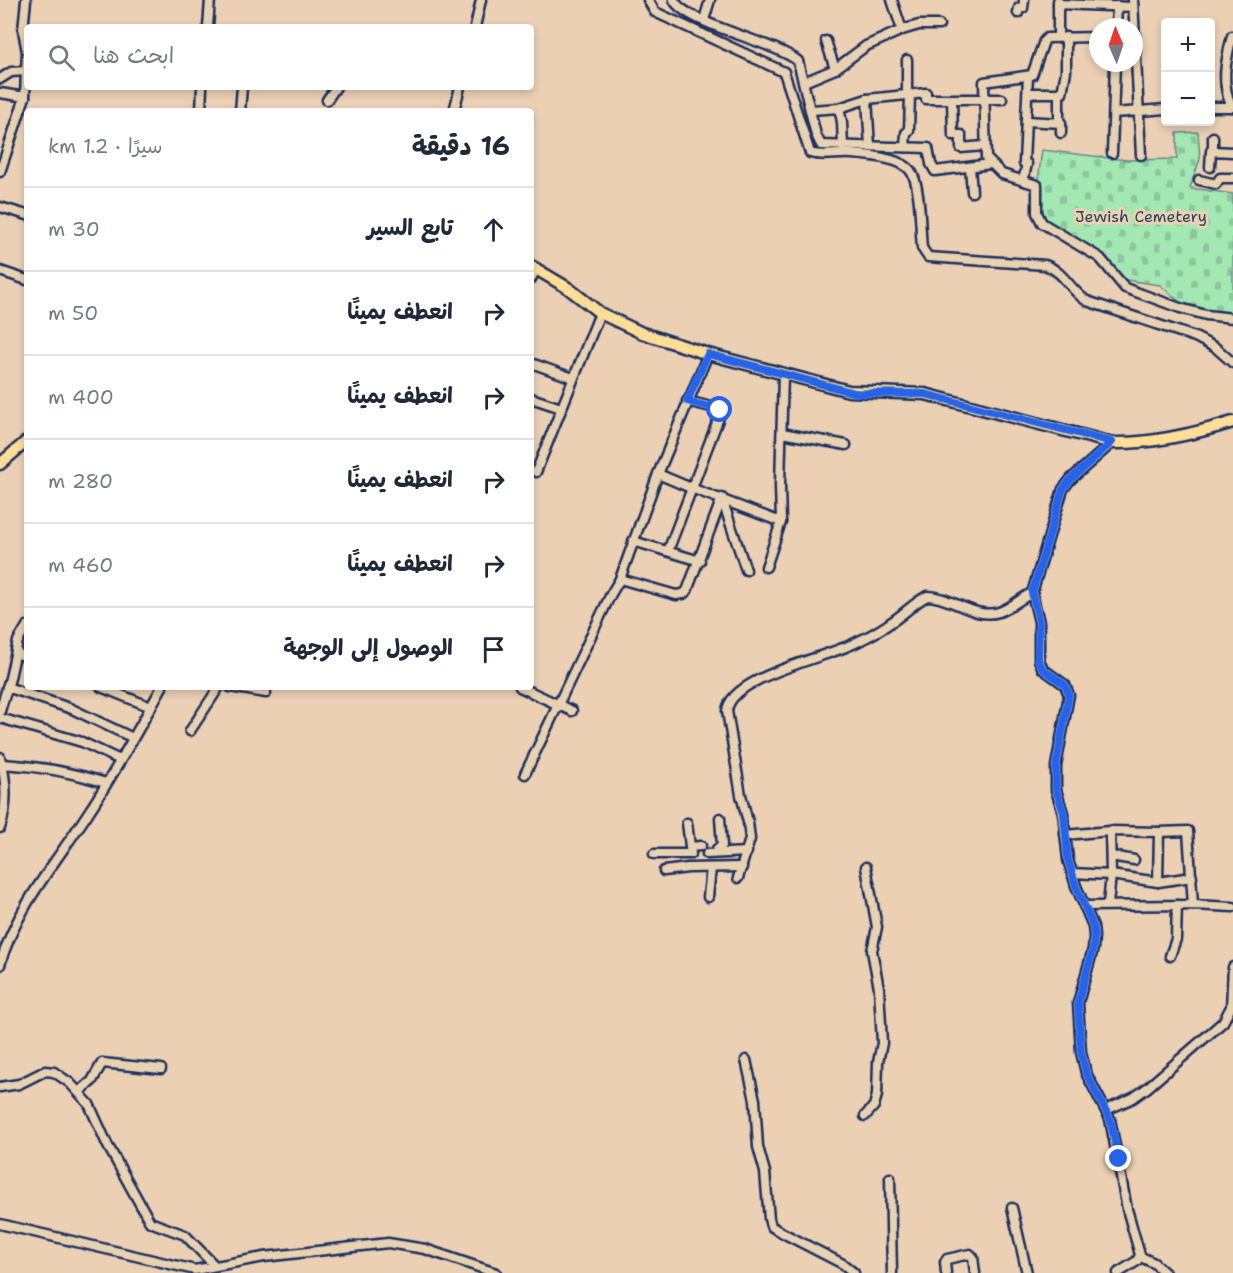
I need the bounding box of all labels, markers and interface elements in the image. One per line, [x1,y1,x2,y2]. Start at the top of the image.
north arrow [1089,18,1143,72]
map controls [1161,18,1215,126]
button: + [1161,18,1215,72]
search box [24,24,534,90]
icon: search [45,41,78,74]
text: ابحث هنا [93,41,174,70]
button: − [1161,72,1215,126]
text: 16 دقيقة [412,128,510,163]
text: سيرًا · 1.2 km [48,133,162,159]
park label: Jewish Cemetery [1075,206,1207,227]
text: تابع السير [367,213,453,242]
icon: ahead [477,213,510,246]
text: 30 m [48,216,100,242]
text: انعطف يمينًا [347,297,453,326]
icon: right [477,297,510,330]
text: 50 m [48,300,98,326]
text: انعطف يمينًا [347,381,453,410]
icon: right [477,381,510,414]
text: 400 m [48,384,114,410]
route start [706,396,732,422]
text: انعطف يمينًا [347,465,453,494]
icon: right [477,465,510,498]
text: 280 m [48,468,113,494]
text: انعطف يمينًا [347,549,453,578]
icon: right [477,549,510,582]
text: 460 m [48,552,113,578]
text: الوصول إلى الوجهة [283,633,453,662]
icon: arrive [477,633,510,666]
route end [1105,1145,1131,1171]

